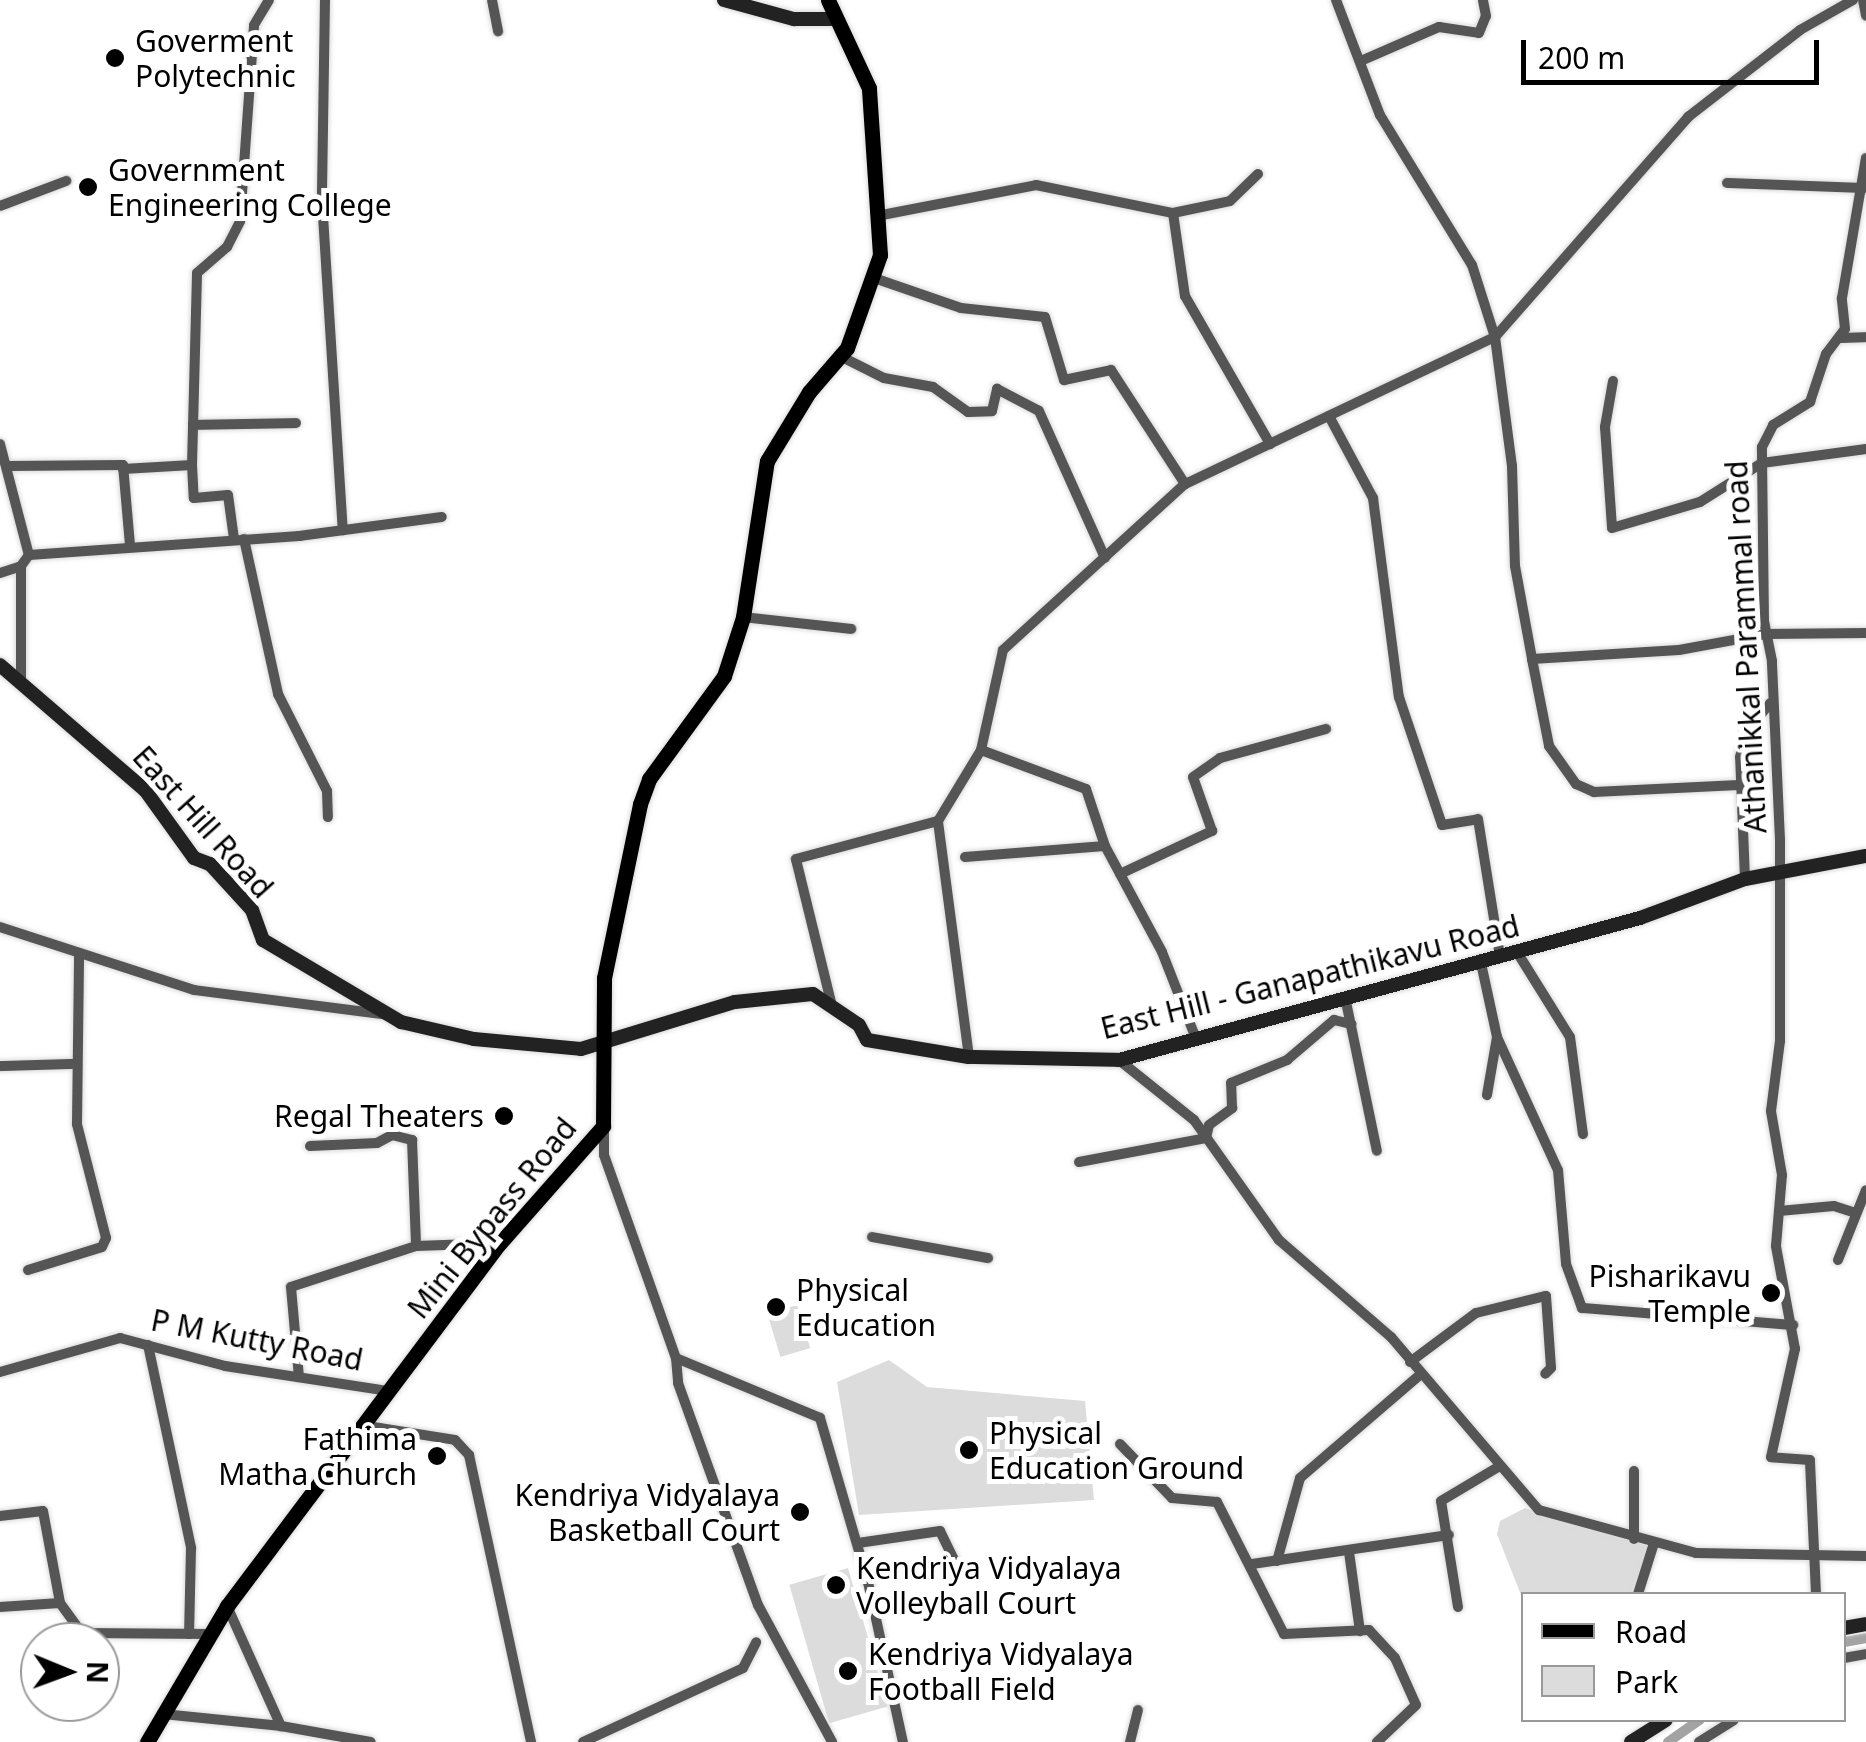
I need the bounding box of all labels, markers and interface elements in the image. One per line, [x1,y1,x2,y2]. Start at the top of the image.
scale bar [1526,20,1824,82]
place label: Goverment Polytechnic [135,23,296,94]
text: 200 m [1538,37,1625,78]
marker: Goverment Polytechnic [104,47,126,69]
place label: Government Engineering College [108,152,392,222]
marker: Government Engineering College [77,176,99,198]
street label: Athanikkal Parammal road [1718,460,1774,834]
street label: East Hill Road [125,739,281,905]
street label: East Hill - Ganapathikavu Road [1097,908,1523,1046]
place label: Regal Theaters [274,1098,484,1134]
marker: Regal Theaters [493,1105,515,1127]
street label: Mini Bypass Road [400,1110,584,1326]
place label: Pisharikavu Temple [1589,1258,1751,1328]
place label: Physical Education [796,1272,936,1342]
marker: Pisharikavu Temple [1760,1282,1782,1304]
marker: Physical Education [765,1296,787,1318]
street label: P M Kutty Road [148,1302,366,1378]
place label: Physical Education Ground [989,1415,1244,1486]
place label: Fathima Matha Church [218,1421,417,1492]
marker: Physical Education Ground [958,1439,980,1461]
marker: Fathima Matha Church [426,1445,448,1467]
place label: Kendriya Vidyalaya Basketball Court [514,1477,780,1548]
marker: Kendriya Vidyalaya Basketball Court [789,1501,811,1523]
place label: Kendriya Vidyalaya Volleyball Court [856,1550,1122,1620]
marker: Kendriya Vidyalaya Volleyball Court [825,1574,847,1596]
legend [1521,1592,1846,1722]
text: Road [1615,1611,1687,1652]
north arrow [20,1622,120,1722]
place label: Kendriya Vidyalaya Football Field [868,1636,1134,1706]
marker: Kendriya Vidyalaya Football Field [837,1660,859,1682]
text: N [79,1661,117,1684]
text: Park [1615,1661,1678,1702]

